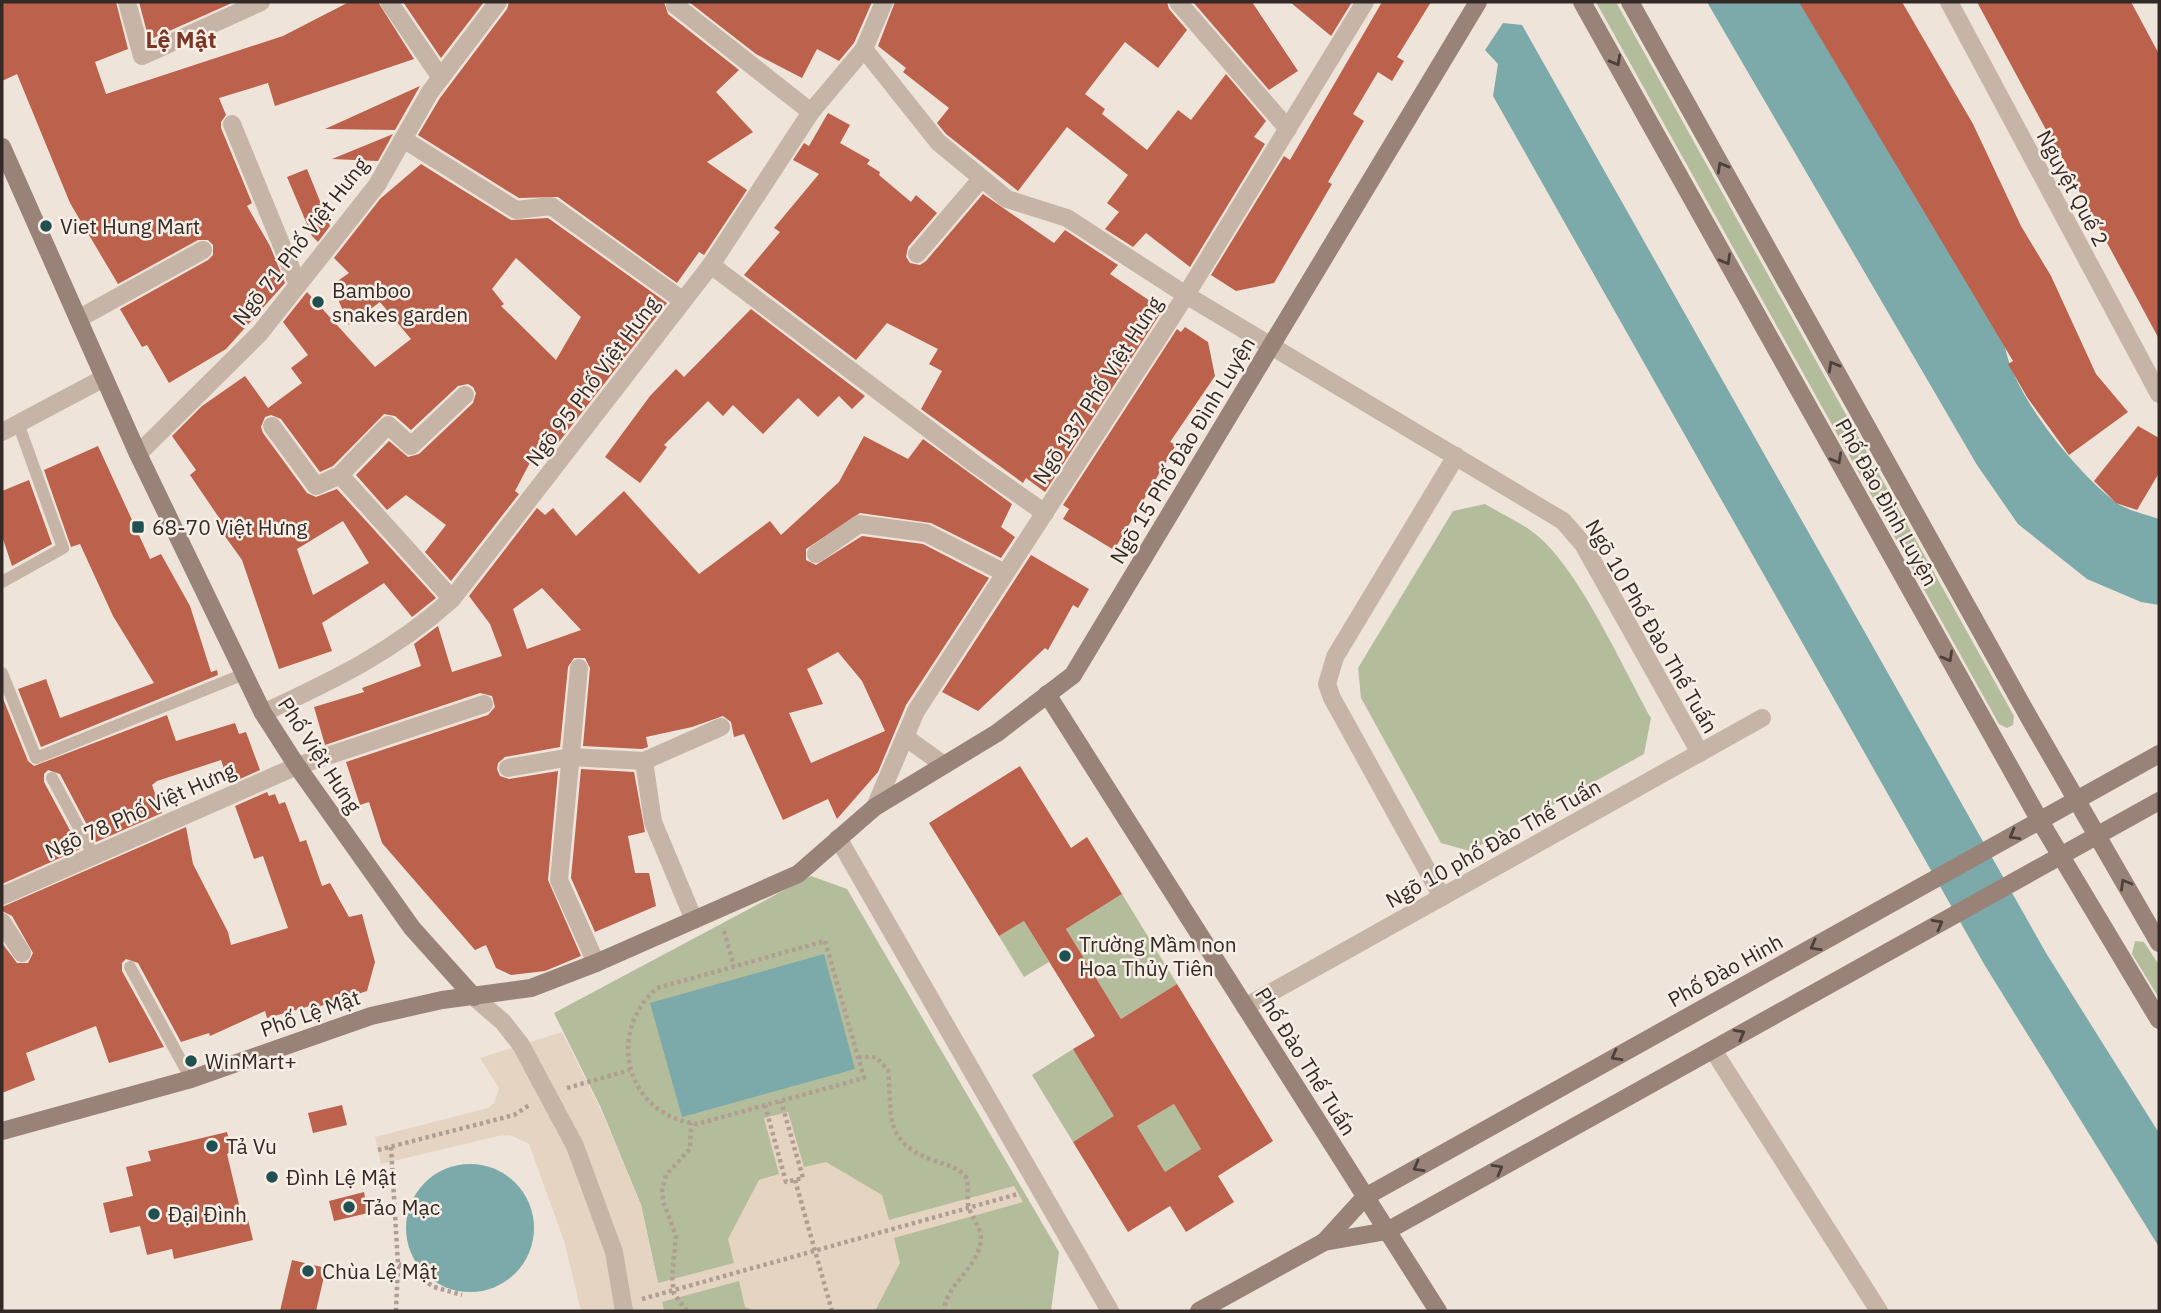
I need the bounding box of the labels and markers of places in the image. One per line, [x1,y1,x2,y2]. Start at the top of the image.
place label: Viet Hung Mart [60,212,200,240]
marker: Viet Hung Mart [38,218,54,234]
place label: Bamboo snakes garden [332,276,468,328]
marker: Bamboo snakes garden [310,294,326,310]
place label: 68-70 Việt Hưng [152,513,307,541]
marker: 68-70 Việt Hưng [130,519,146,535]
place label: Trường Mầm non Hoa Thủy Tiên [1079,930,1237,982]
marker: Trường Mầm non Hoa Thủy Tiên [1057,948,1073,964]
place label: WinMart+ [205,1047,297,1075]
marker: WinMart+ [183,1053,199,1069]
place label: Tả Vu [226,1132,277,1160]
marker: Tả Vu [204,1138,220,1154]
place label: Đình Lệ Mật [286,1163,397,1191]
marker: Đình Lệ Mật [264,1169,280,1185]
place label: Tảo Mạc [363,1193,440,1221]
marker: Tảo Mạc [341,1199,357,1215]
place label: Đại Đình [168,1200,247,1228]
marker: Đại Đình [146,1206,162,1222]
place label: Chùa Lệ Mật [322,1257,438,1285]
marker: Chùa Lệ Mật [300,1263,316,1279]

